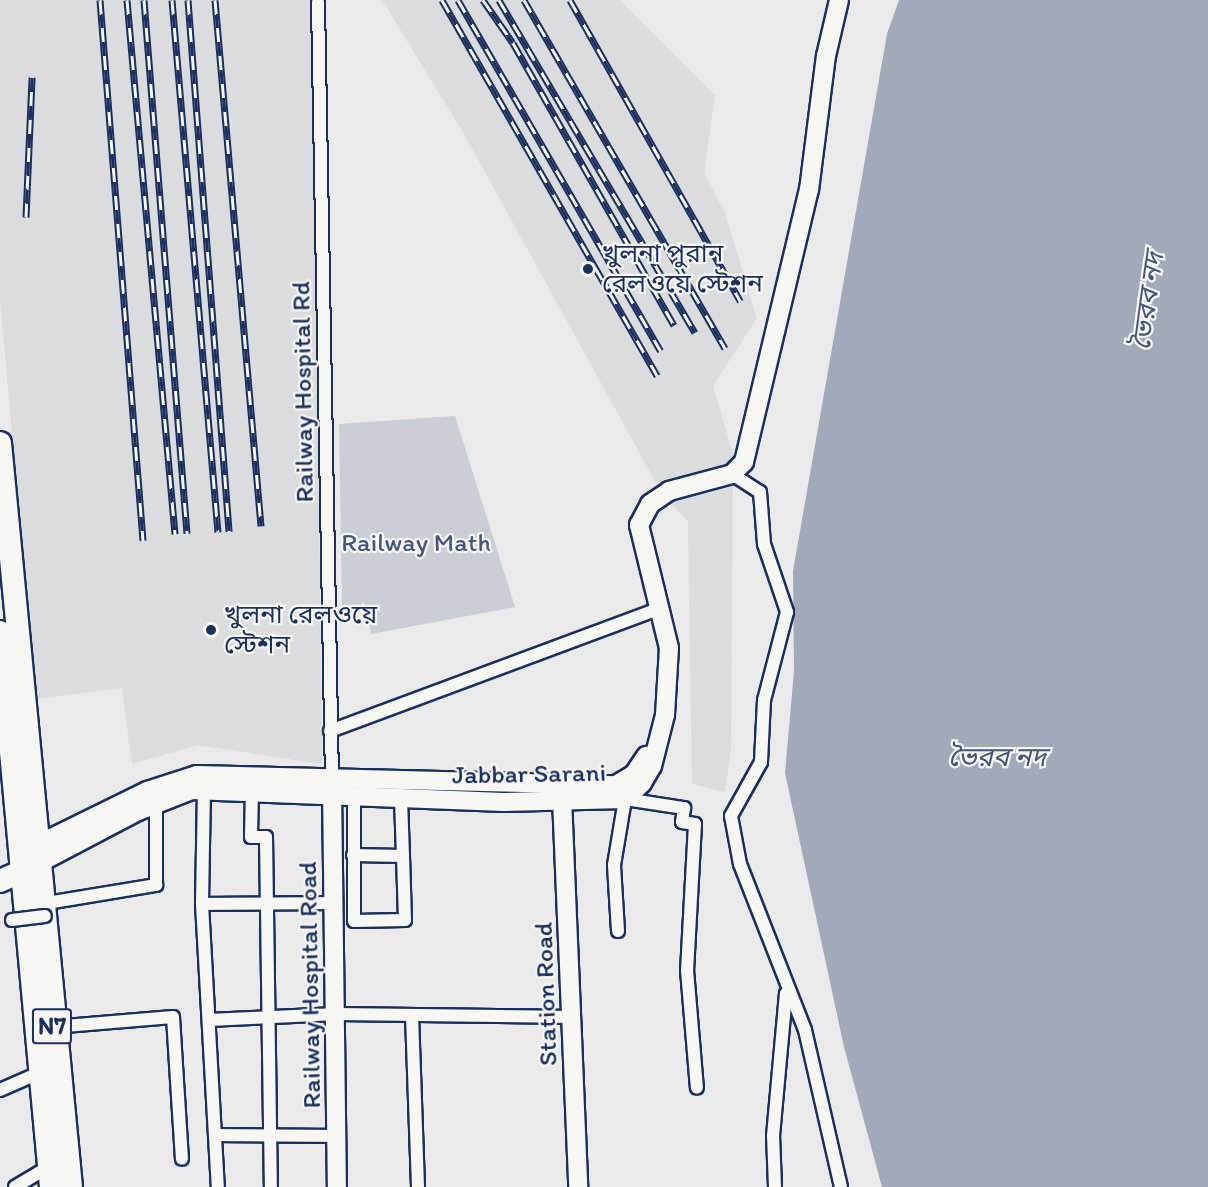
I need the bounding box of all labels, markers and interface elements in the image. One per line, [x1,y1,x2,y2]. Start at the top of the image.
place label: খুলনা পুরান রেলওয়ে স্টেশন [602,238,763,300]
water label: ভৈরব নদ [1124,250,1170,352]
marker: খুলনা পুরান রেলওয়ে স্টেশন [579,260,597,278]
street label: Railway Hospital Rd [285,281,321,503]
park label: Railway Math [341,527,491,559]
place label: খুলনা রেলওয়ে স্টেশন [224,599,377,660]
marker: খুলনা রেলওয়ে স্টেশন [202,621,220,639]
water label: ভৈরব নদ [948,741,1046,773]
street label: Jabbar Sarani [452,757,606,791]
street label: Railway Hospital Road [292,861,328,1109]
street label: Station Road [528,921,564,1067]
road number: N7 [31,1005,73,1047]

